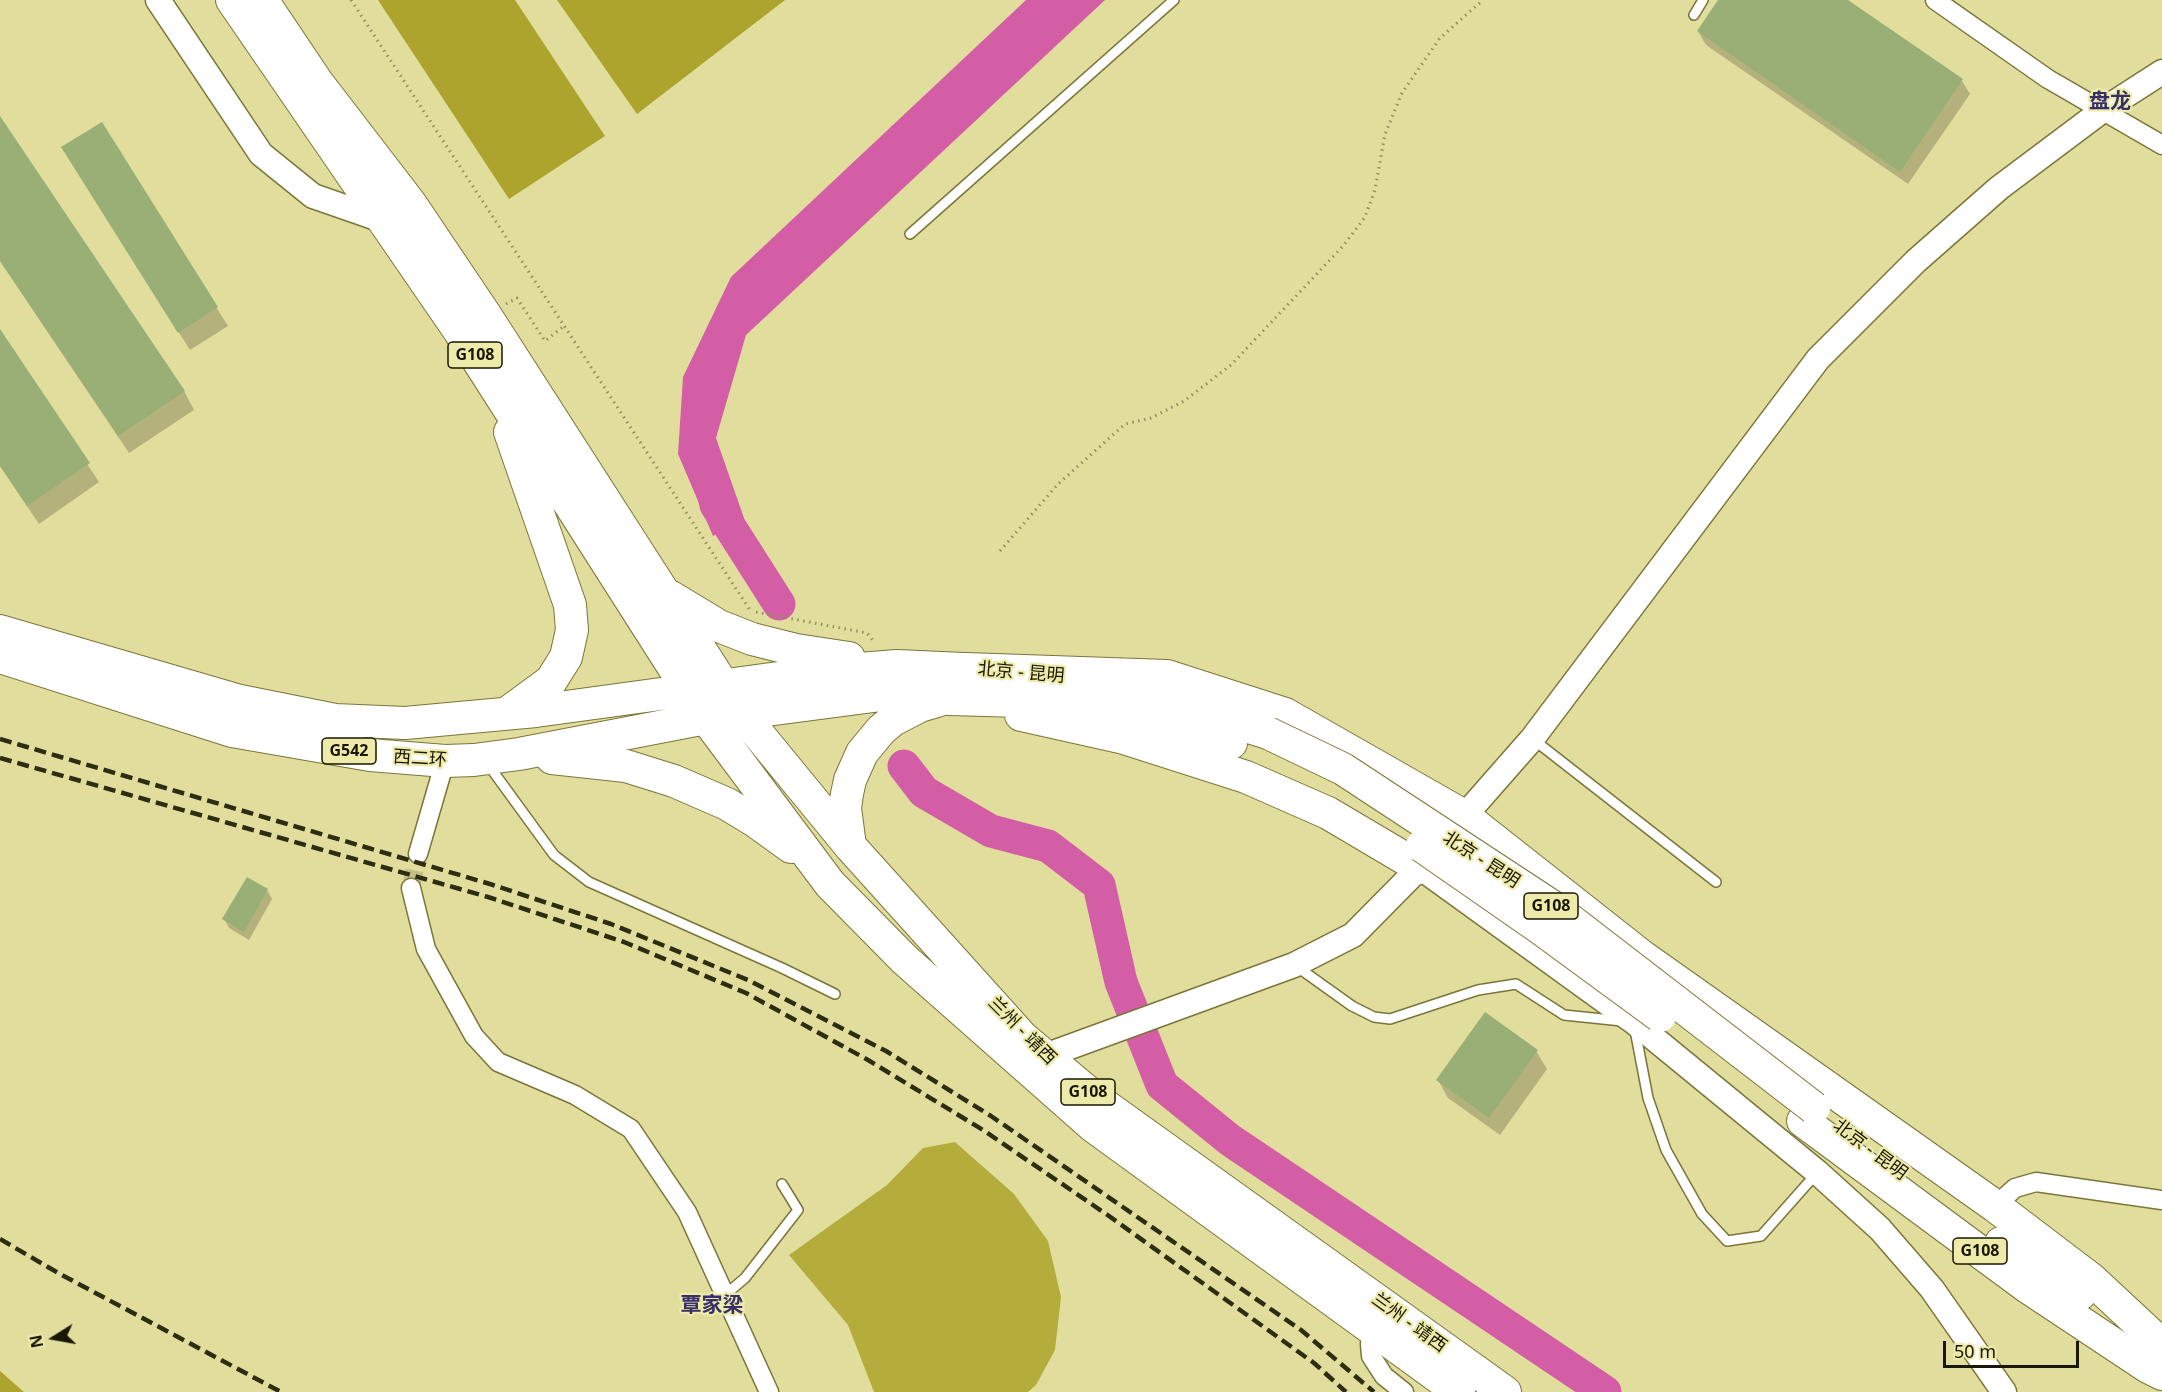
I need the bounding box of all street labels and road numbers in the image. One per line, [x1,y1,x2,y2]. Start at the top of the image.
road number: G108 [448,342,502,368]
street label: 北京 - 昆明 [977,658,1065,688]
road number: G542 [322,738,376,764]
street label: 西二环 [392,746,448,772]
street label: 北京 - 昆明 [1439,827,1523,893]
road number: G108 [1524,893,1578,919]
street label: 兰州 - 靖西 [984,993,1060,1069]
road number: G108 [1061,1079,1115,1105]
street label: 北京 - 昆明 [1829,1115,1911,1185]
road number: G108 [1953,1238,2007,1264]
street label: 兰州 - 靖西 [1367,1289,1451,1357]

